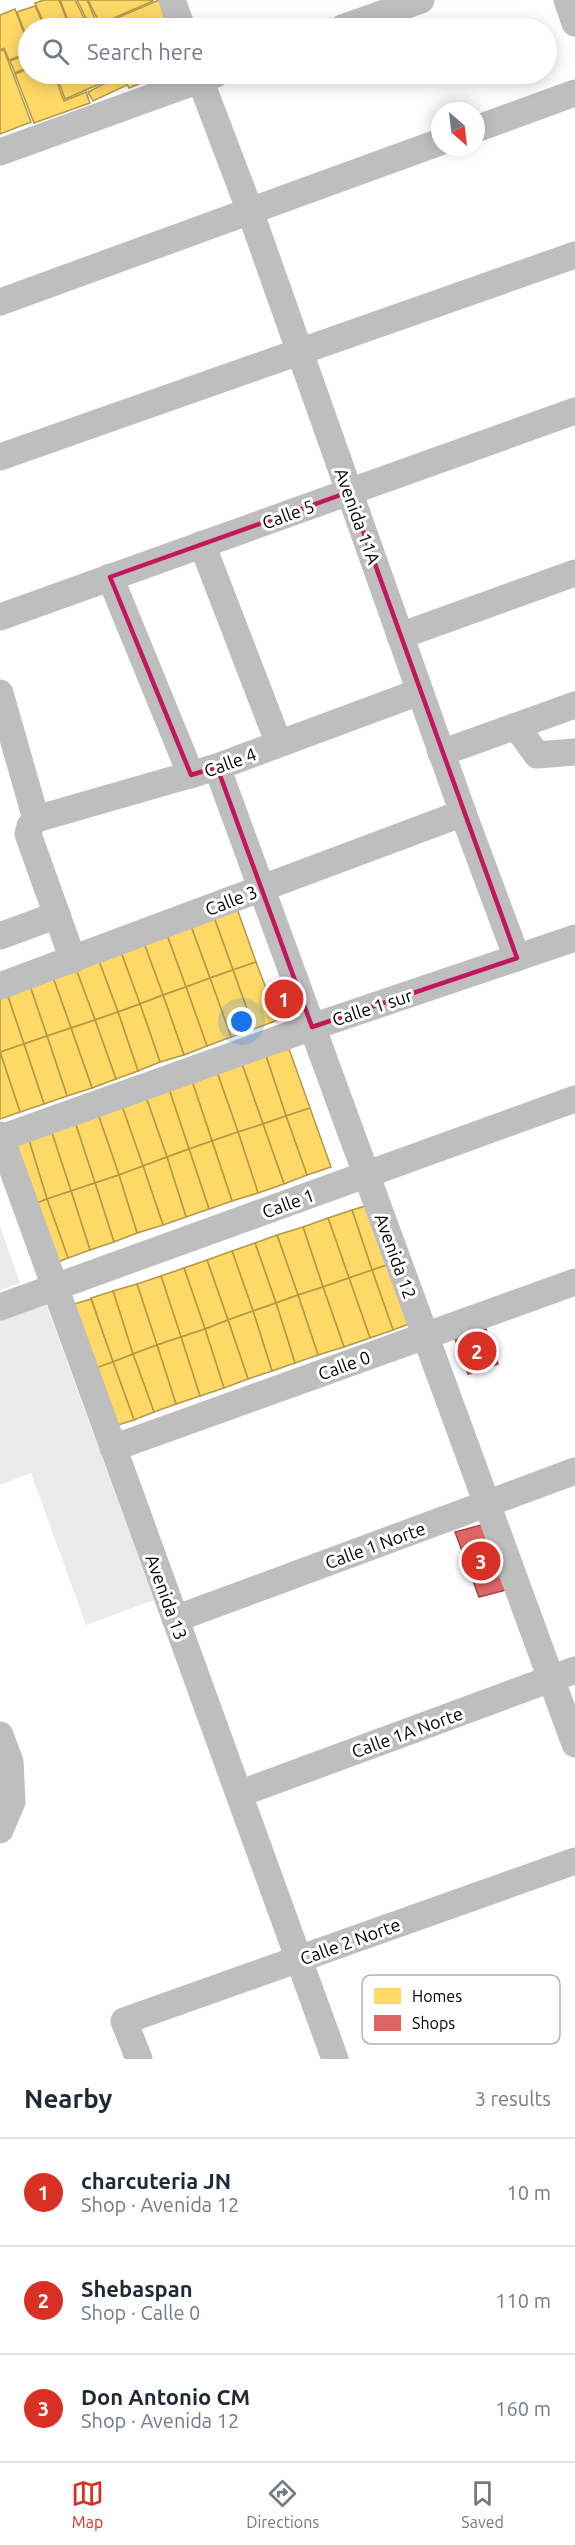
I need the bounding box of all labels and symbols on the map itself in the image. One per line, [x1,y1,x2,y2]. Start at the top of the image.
north arrow [431,102,485,156]
street label: Avenida 11A [331,465,385,567]
street label: Calle 5 [259,495,317,533]
street label: Calle 4 [201,743,259,781]
street label: Calle 3 [202,881,260,919]
pin: 1 [264,976,304,1022]
street label: Calle 1 sur [329,985,415,1029]
your location [227,1007,256,1036]
street label: Calle 1 [259,1184,317,1222]
street label: Avenida 12 [371,1211,421,1301]
pin: 2 [458,1328,496,1374]
street label: Calle 0 [315,1346,373,1384]
street label: Calle 1 Norte [322,1518,428,1572]
pin: 3 [462,1538,500,1584]
street label: Avenida 13 [142,1552,192,1642]
street label: Calle 1A Norte [349,1703,465,1761]
street label: Calle 2 Norte [297,1914,403,1968]
legend [362,1975,560,2044]
text: Homes [412,1987,462,2005]
text: Shops [412,2014,455,2032]

